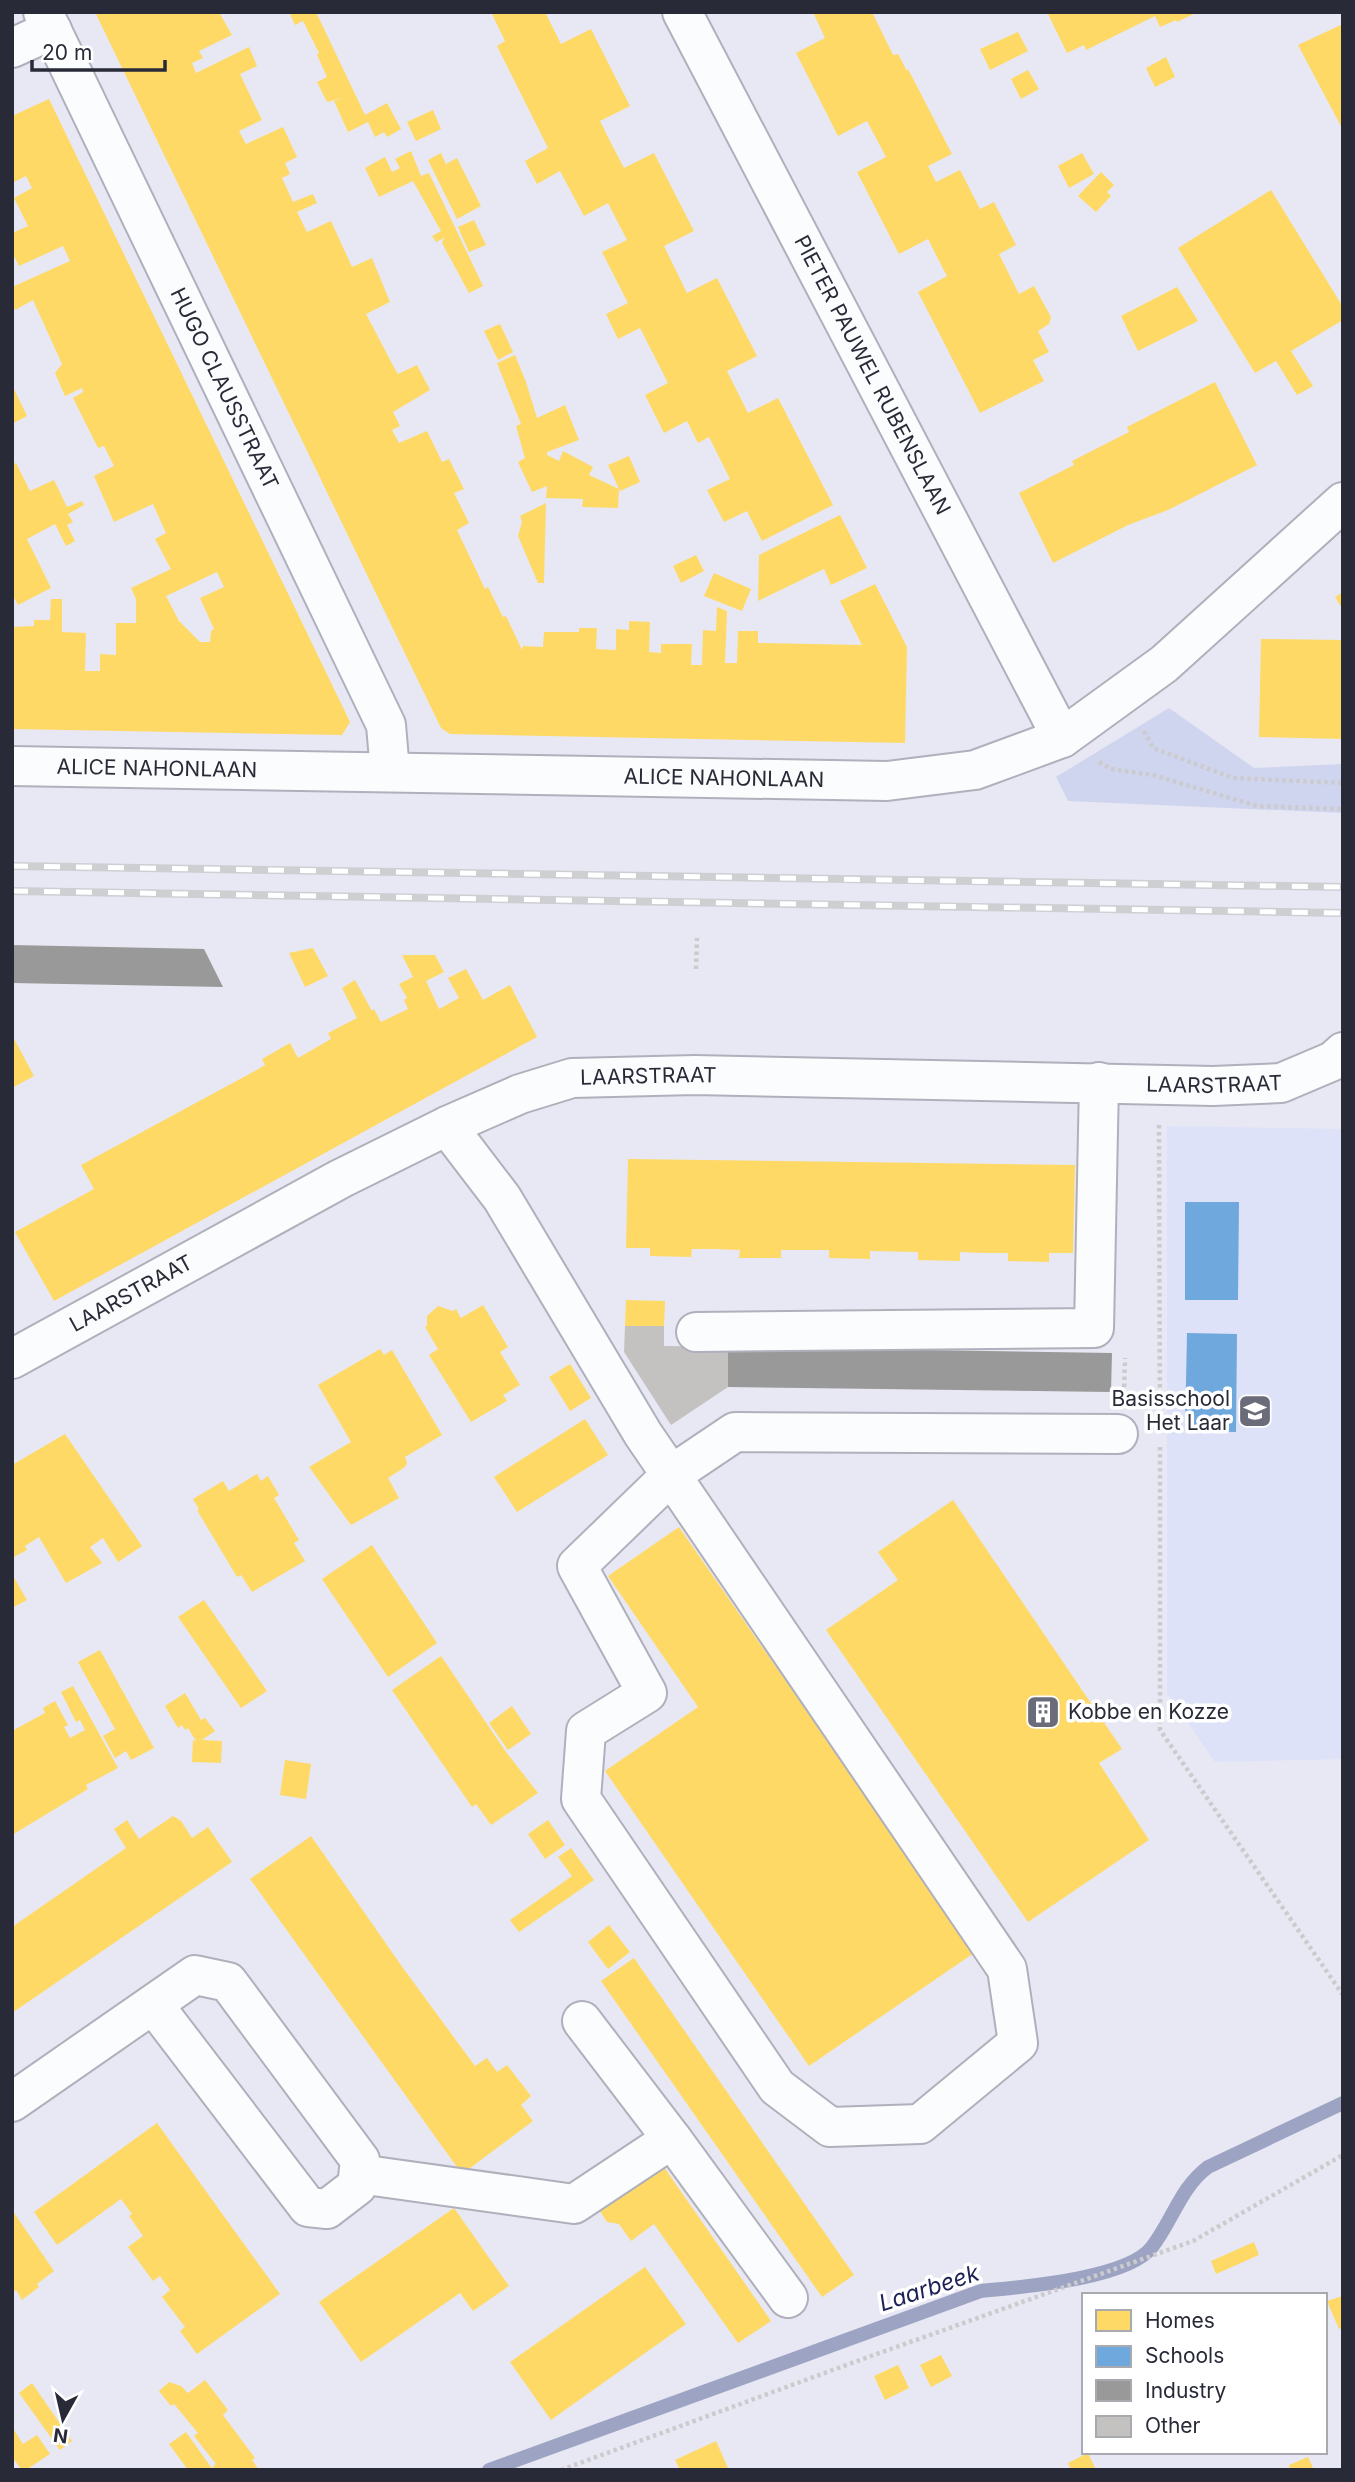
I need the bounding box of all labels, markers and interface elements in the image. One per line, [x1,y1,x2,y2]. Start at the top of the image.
scale bar [32,28,164,72]
text: 20 m [42,40,92,65]
street label: PIETER PAUWEL RUBENSLAAN [789,231,956,519]
street label: HUGO CLAUSSTRAAT [165,283,284,493]
street label: ALICE NAHONLAAN [56,754,258,782]
street label: ALICE NAHONLAAN [623,763,824,792]
street label: LAARSTRAAT [580,1062,717,1090]
street label: LAARSTRAAT [1146,1070,1283,1098]
street label: LAARSTRAAT [65,1249,197,1337]
place label: Basisschool Het Laar [1111,1386,1230,1435]
school or university icon: Basisschool Het Laar [1236,1392,1274,1430]
building icon: Kobbe en Kozze [1024,1693,1062,1731]
place label: Kobbe en Kozze [1068,1699,1229,1724]
water label: Laarbeek [875,2259,983,2317]
legend [1082,2293,1327,2454]
text: Homes [1145,2308,1215,2333]
text: Schools [1145,2343,1224,2368]
text: Industry [1145,2378,1227,2403]
north arrow [28,2384,98,2454]
text: Other [1145,2413,1201,2438]
text: N [52,2423,69,2448]

